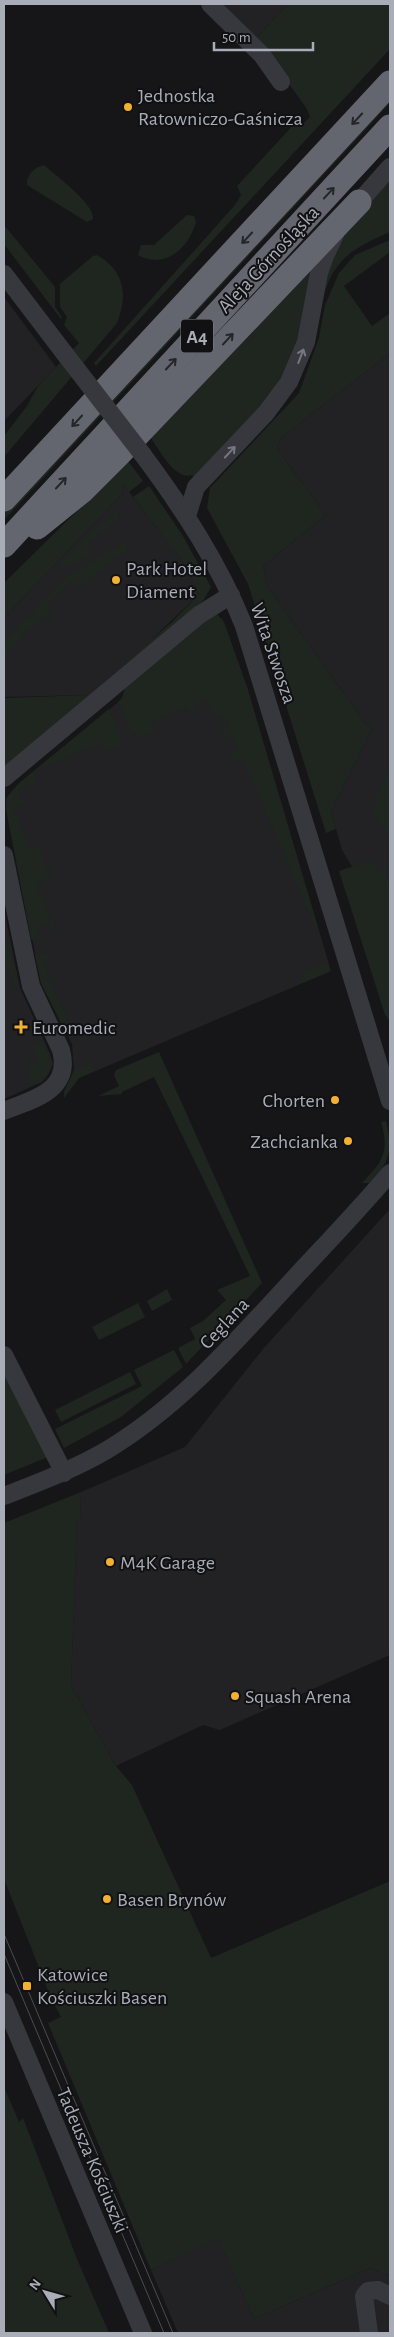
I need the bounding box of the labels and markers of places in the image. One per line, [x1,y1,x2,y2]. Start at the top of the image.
place label: Jednostka Ratowniczo-Gaśnicza [138,86,303,129]
marker: Jednostka Ratowniczo-Gaśnicza [122,101,134,113]
place label: Park Hotel Diament [126,559,207,602]
marker: Park Hotel Diament [110,574,122,586]
place label: Euromedic [32,1018,116,1038]
marker: Euromedic [14,1020,28,1034]
place label: Chorten [262,1091,325,1111]
marker: Chorten [329,1094,341,1106]
place label: Zachcianka [250,1132,338,1152]
marker: Zachcianka [342,1135,354,1147]
place label: M4K Garage [120,1553,215,1573]
marker: M4K Garage [104,1556,116,1568]
place label: Squash Arena [245,1687,351,1707]
marker: Squash Arena [229,1690,241,1702]
place label: Basen Brynów [117,1890,227,1910]
marker: Basen Brynów [101,1893,113,1905]
place label: Katowice Kościuszki Basen [37,1965,167,2008]
marker: Katowice Kościuszki Basen [21,1980,33,1992]

